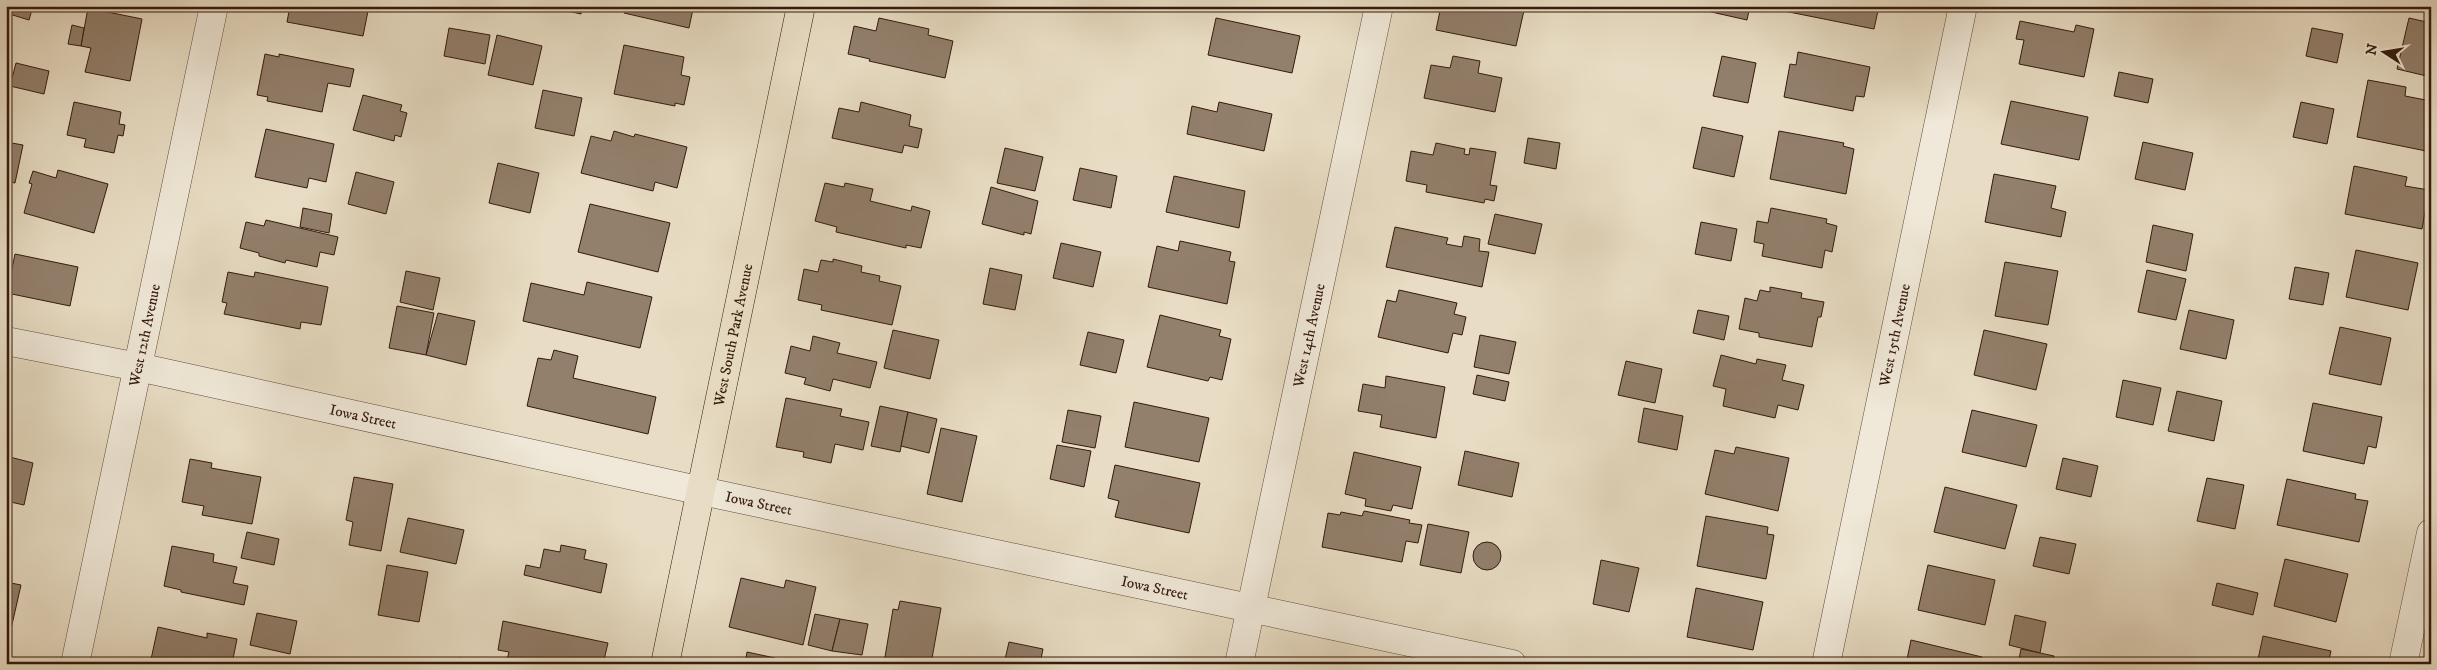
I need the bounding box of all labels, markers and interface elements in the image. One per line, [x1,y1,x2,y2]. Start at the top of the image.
north arrow [2360,28,2410,78]
text: N [2362,42,2382,57]
street label: West South Park Avenue [709,262,757,409]
street label: West 12th Avenue [124,282,165,389]
street label: West 14th Avenue [1288,282,1329,390]
street label: West 15th Avenue [1874,282,1914,389]
street label: Iowa Street [328,400,399,433]
street label: Iowa Street [723,487,794,520]
street label: Iowa Street [1120,571,1190,604]

